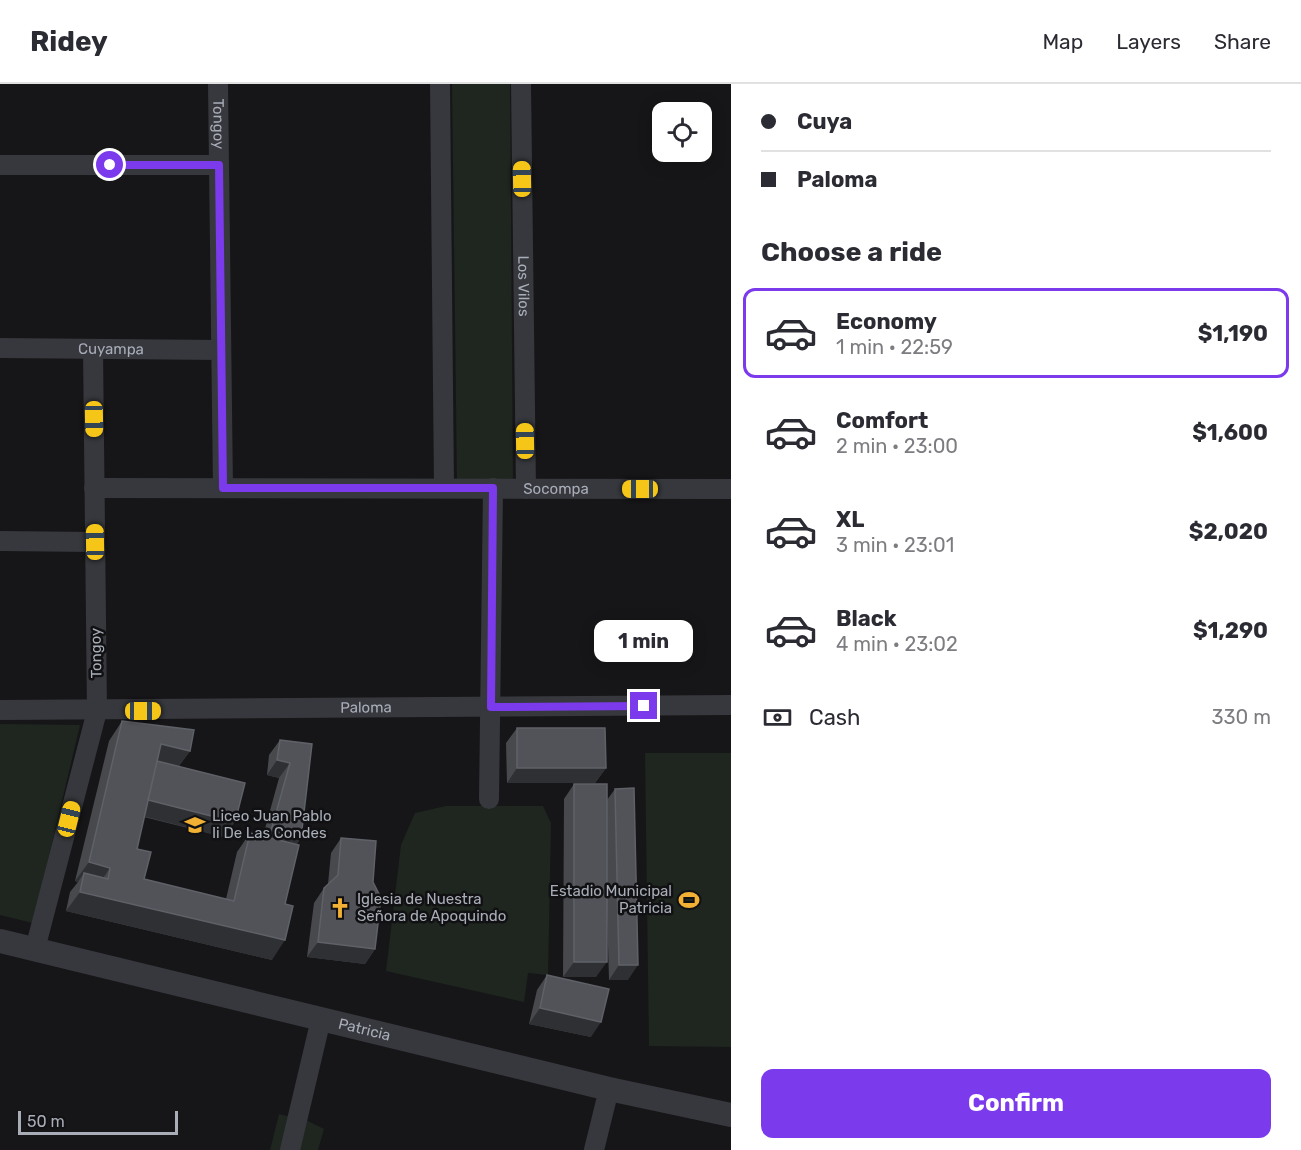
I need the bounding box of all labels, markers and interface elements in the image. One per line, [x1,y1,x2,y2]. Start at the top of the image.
text: Ridey [30,25,108,58]
text: Map [1042,29,1083,54]
text: Layers [1116,29,1181,54]
text: Share [1214,29,1271,54]
street label: Tongoy [209,99,228,149]
map controls [652,102,712,162]
button: locate [652,102,712,162]
text: Cuya [797,108,852,135]
route start [96,151,123,178]
car [513,161,531,197]
text: Paloma [797,166,877,193]
text: Choose a ride [761,236,942,268]
street label: Los Vilos [514,255,533,317]
icon: car [764,306,818,360]
text: Economy [836,308,937,335]
text: $1,190 [1198,320,1268,347]
text: 1 min · 22:59 [836,335,953,359]
street label: Cuyampa [78,340,144,358]
car [85,401,103,437]
icon: car [764,405,818,459]
text: Comfort [836,407,928,434]
text: $1,600 [1192,419,1268,446]
car [516,423,534,459]
text: 2 min · 23:00 [836,434,958,458]
street label: Socompa [523,480,589,498]
car [622,480,658,498]
icon: car [764,504,818,558]
text: XL [836,506,864,533]
text: $2,020 [1189,518,1268,545]
car [86,524,104,560]
text: 3 min · 23:01 [836,533,954,557]
icon: car [764,603,818,657]
text: Black [836,605,897,632]
text: $1,290 [1193,617,1268,644]
callout: 1 min [594,619,694,661]
street label: Tongoy [87,628,105,678]
text: 1 min [618,629,669,653]
text: 4 min · 23:02 [836,632,958,656]
route end [630,692,657,719]
street label: Paloma [340,698,392,717]
icon: cash [761,701,794,734]
car [125,702,161,720]
text: Cash [809,704,860,731]
text: 330 m [1212,705,1271,729]
car [56,799,82,839]
place label: Liceo Juan Pablo Ii De Las Condes [212,807,332,842]
school or university icon: Liceo Juan Pablo Ii De Las Condes [183,813,207,837]
place label: Estadio Municipal Patricia [550,882,672,917]
sports icon: Estadio Municipal Patricia [677,888,701,912]
place label: Iglesia de Nuestra Señora de Apoquindo [357,890,506,925]
church icon: Iglesia de Nuestra Señora de Apoquindo [328,896,352,920]
street label: Patricia [336,1015,392,1045]
button: Confirm [761,1069,1271,1138]
scale bar [18,1108,178,1136]
text: 50 m [27,1112,65,1131]

